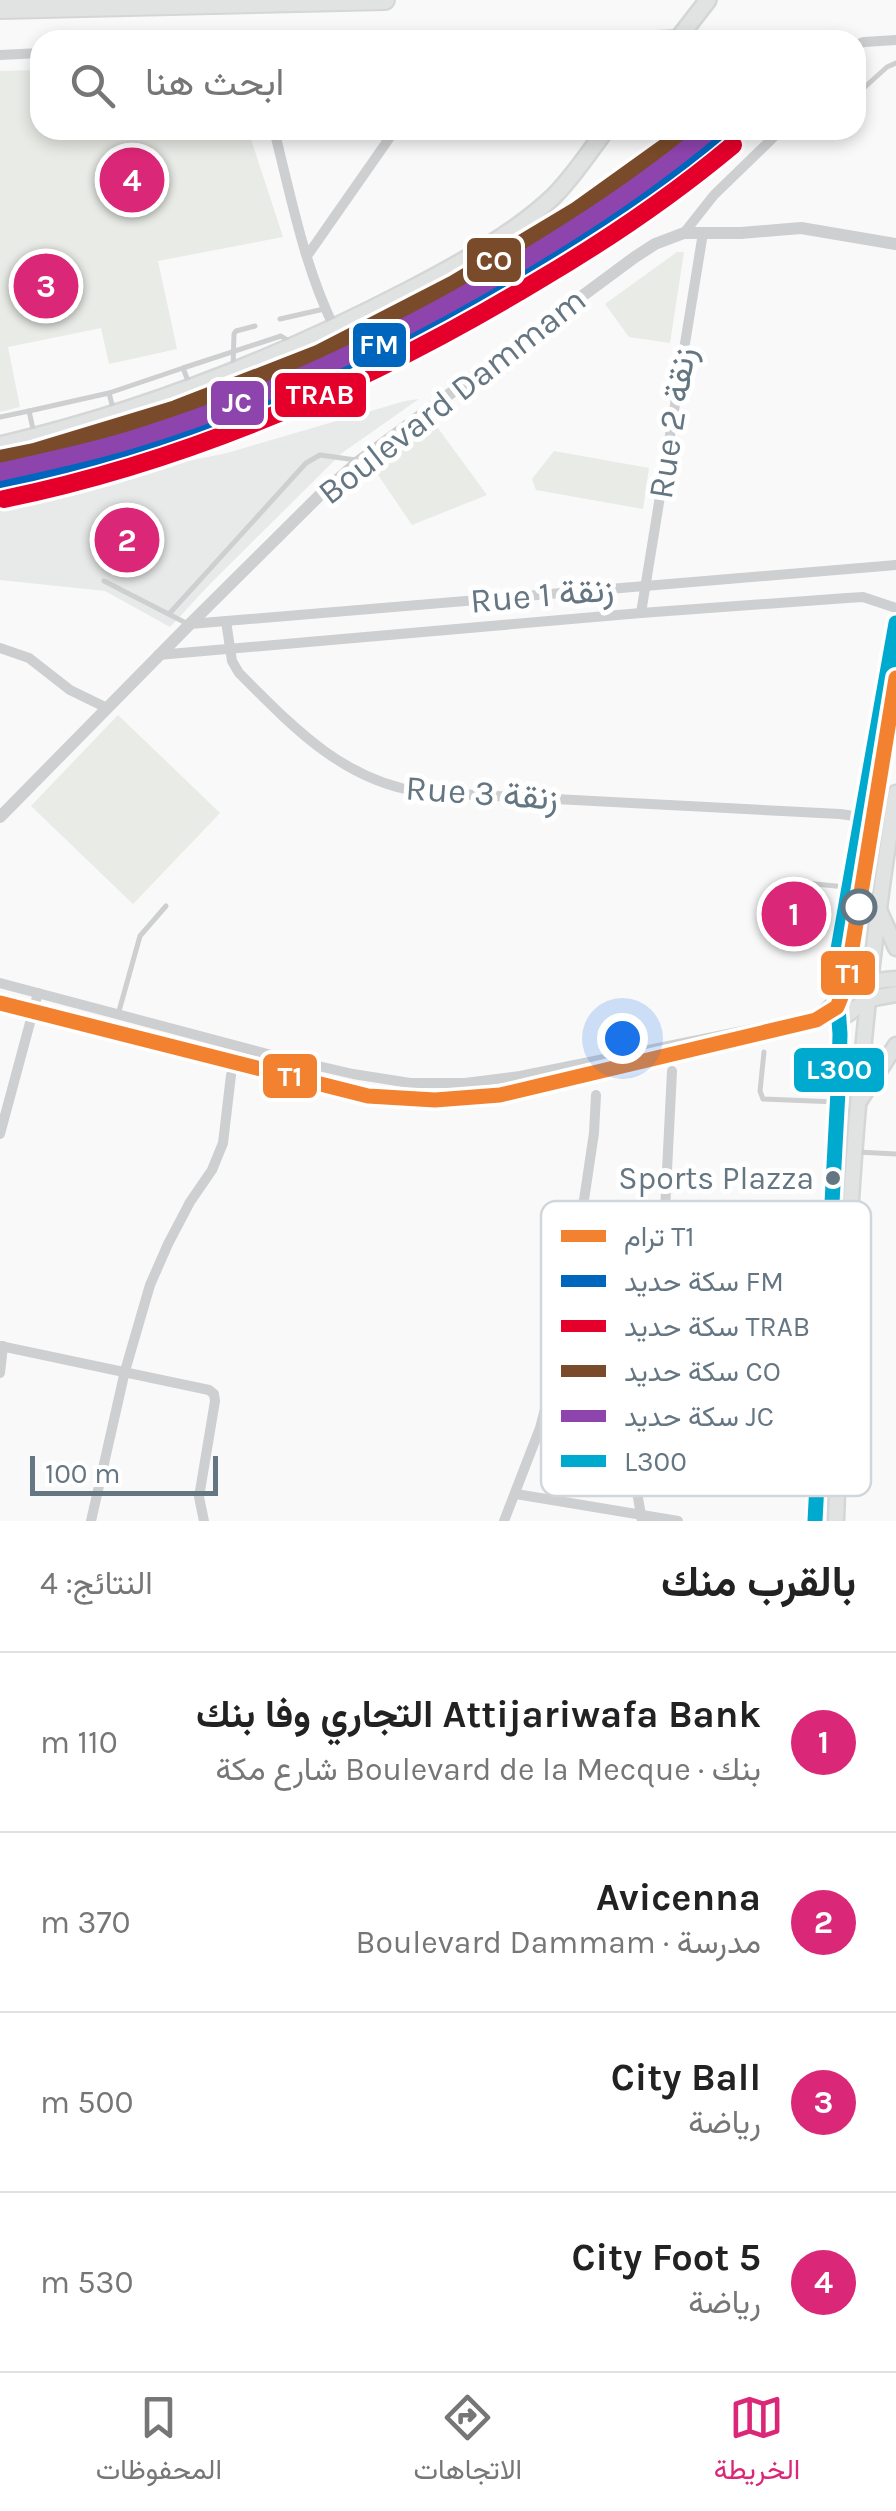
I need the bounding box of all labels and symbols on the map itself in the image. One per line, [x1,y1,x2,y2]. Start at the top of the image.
pin: 4 [100,142,164,218]
line badge: CO [465,236,523,284]
text: CO [476,244,512,277]
pin: 3 [13,248,78,324]
street label: Boulevard Dammam [310,279,594,513]
line badge: FM [351,321,408,369]
text: FM [359,328,399,361]
street label: Rue 2 زنقة [640,344,705,502]
line badge: TRAB [273,371,368,419]
text: TRAB [286,378,354,411]
line badge: JC [209,379,266,427]
text: JC [222,386,252,419]
pin: 2 [94,502,160,578]
street label: Rue 1 زنقة [469,568,616,623]
street label: Rue 3 زنقة [404,767,560,820]
pin: 1 [762,876,826,952]
unlabelled marker [842,890,876,924]
line badge: T1 [819,949,877,997]
text: T1 [836,957,860,990]
your location [597,1013,648,1064]
line badge: L300 [792,1046,886,1094]
line badge: T1 [261,1052,319,1100]
text: L300 [806,1053,872,1086]
text: T1 [278,1060,302,1093]
place label: Sports Plazza [618,1160,814,1197]
marker: Sports Plazza [823,1168,843,1188]
legend [541,1201,871,1496]
text: ترام T1 [624,1220,695,1255]
text: سكة حديد FM [624,1265,784,1298]
text: سكة حديد TRAB [624,1310,810,1343]
text: سكة حديد CO [624,1355,781,1388]
text: سكة حديد JC [624,1400,774,1433]
text: L300 [624,1445,687,1478]
scale bar [30,1451,218,1496]

